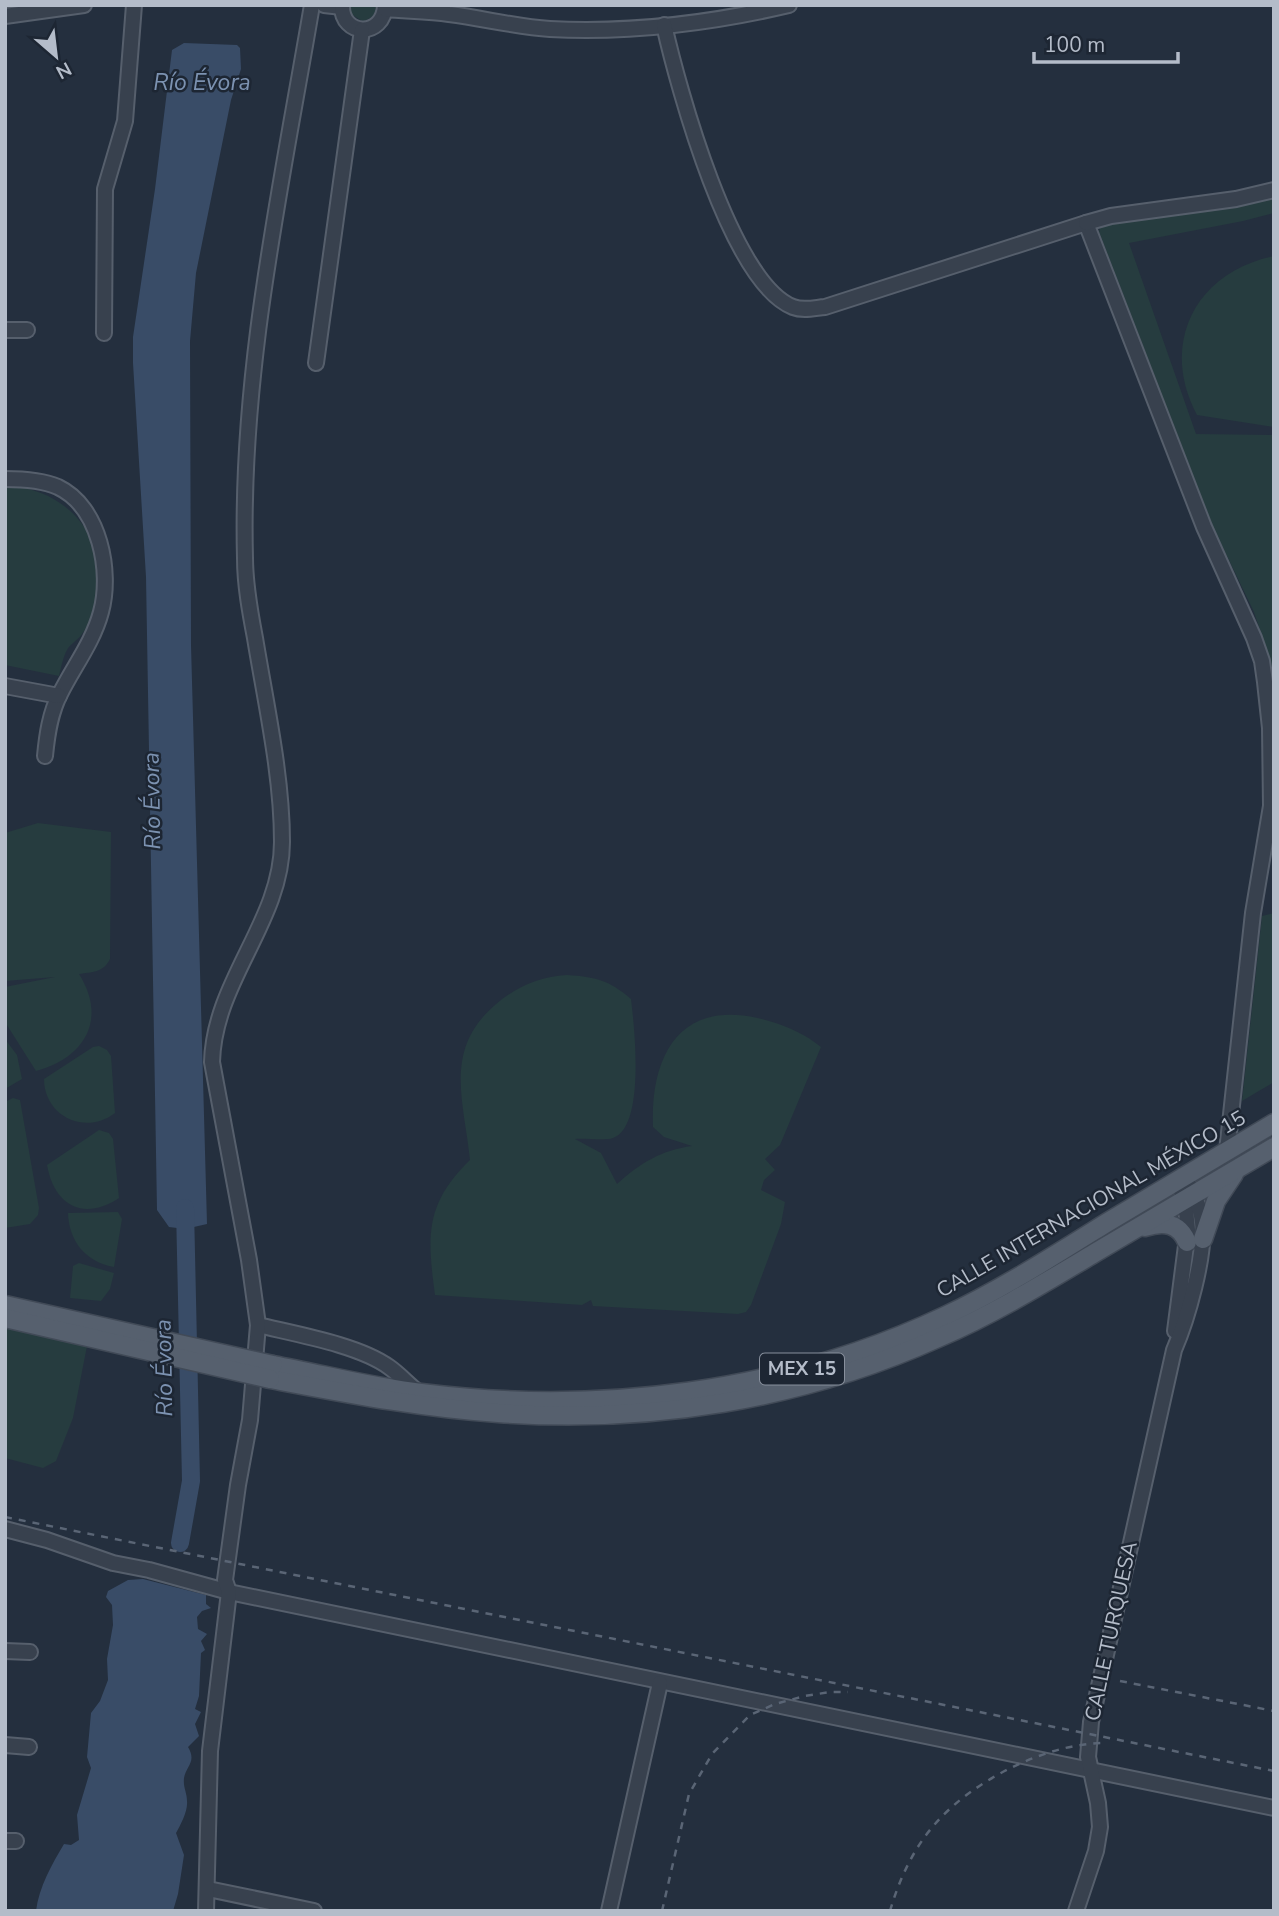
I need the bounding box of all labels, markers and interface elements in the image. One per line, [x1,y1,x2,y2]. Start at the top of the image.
north arrow [21,21,91,91]
scale bar [1034,21,1178,65]
text: 100 m [1044,31,1105,59]
text: N [51,55,76,85]
water label: Río Évora [153,67,251,98]
water label: Río Évora [136,752,168,850]
street label: CALLE INTERNACIONAL MÉXICO 15 [931,1104,1251,1304]
water label: Río Évora [148,1319,180,1417]
road number: MEX 15 [760,1354,844,1385]
street label: CALLE TURQUESA [1078,1539,1144,1723]

